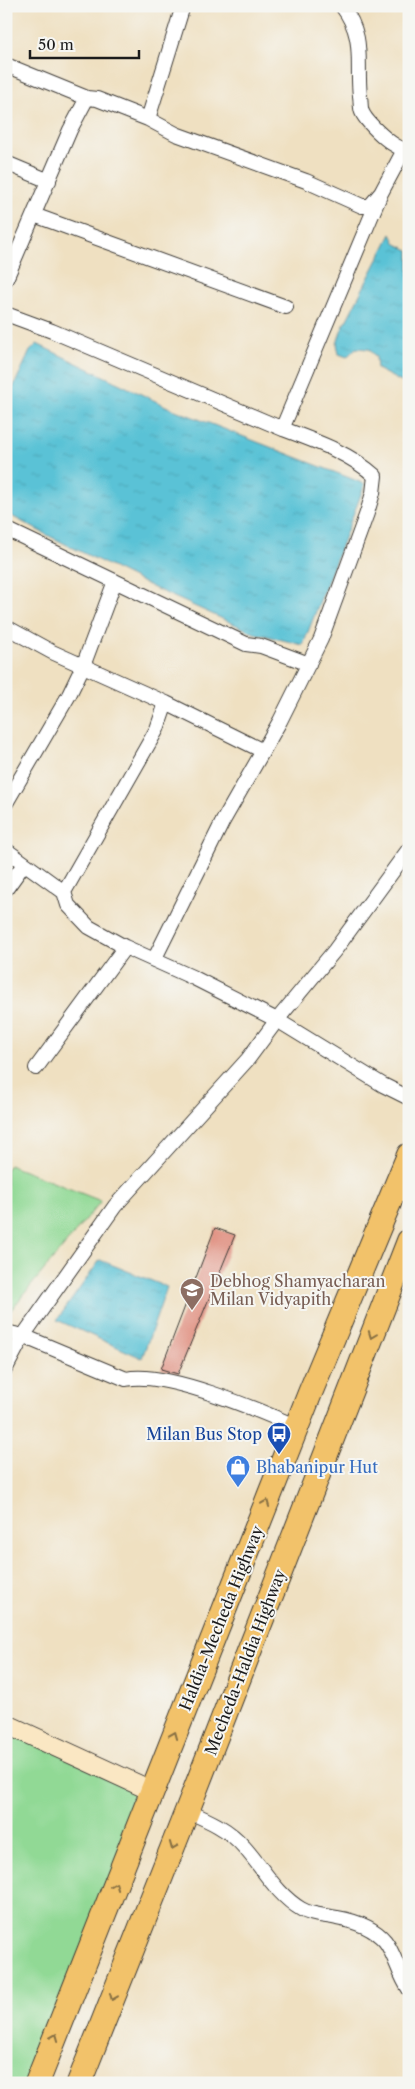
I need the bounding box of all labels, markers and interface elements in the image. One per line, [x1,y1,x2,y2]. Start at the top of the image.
scale bar [30,28,139,60]
text: 50 m [38,35,74,54]
place label: Debhog Shamyacharan Milan Vidyapith [210,1271,386,1309]
school or university icon: Debhog Shamyacharan Milan Vidyapith [179,1277,205,1311]
one-way arrow [368,1331,378,1339]
bus stop icon: Milan Bus Stop [266,1421,292,1455]
place label: Milan Bus Stop [146,1424,262,1444]
shop icon: Bhabanipur Hut [225,1454,251,1488]
place label: Bhabanipur Hut [256,1457,378,1477]
one-way arrow [260,1499,271,1508]
street label: Haldia-Mecheda Highway [175,1522,268,1713]
street label: Mecheda-Haldia Highway [200,1565,290,1758]
one-way arrow [168,1731,179,1740]
one-way arrow [169,1841,179,1849]
one-way arrow [108,1882,119,1891]
one-way arrow [109,1992,119,2000]
one-way arrow [49,2034,59,2042]

